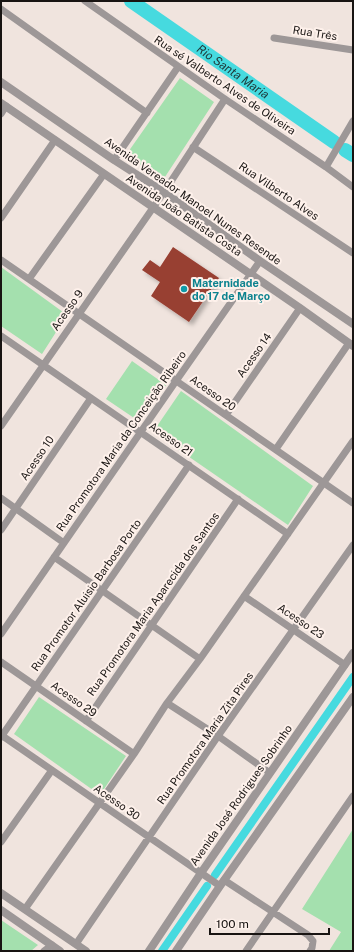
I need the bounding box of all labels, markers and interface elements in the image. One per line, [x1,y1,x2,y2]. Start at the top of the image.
street label: Rua Três [292,24,338,42]
street label: Rua sé Valberto Alves de Oliveira [152,33,298,137]
water label: Rio Santa Maria [194,42,272,102]
street label: Avenida Vereador Manoel Nunes Resende [102,135,284,267]
street label: Rua Vilberto Alves [237,160,322,222]
street label: Avenida João Batista Costa [124,172,244,258]
place label: Maternidade do 17 de Março [192,277,270,303]
marker: Maternidade do 17 de Março [179,284,189,294]
street label: Acesso 9 [49,287,85,333]
street label: Acesso 14 [234,331,274,379]
street label: Rua Promotora Maria da Conceição Ribeiro [54,349,189,534]
street label: Acesso 20 [188,373,238,413]
street label: Acesso 21 [147,420,195,458]
street label: Acesso 10 [18,433,56,482]
street label: Rua Promotora Maria Aparecida dos Santos [85,510,222,698]
street label: Rua Promotor Aluisio Barbosa Porto [29,517,143,673]
street label: Acesso 23 [276,601,326,641]
street label: Rua Promotora Maria Zita Pires [155,669,256,806]
street label: Acesso 29 [49,679,99,719]
street label: Avenida José Rodrigues Sobrinho [188,722,294,868]
street label: Acesso 30 [92,782,143,822]
scale bar [210,910,329,936]
text: 100 m [216,917,249,931]

